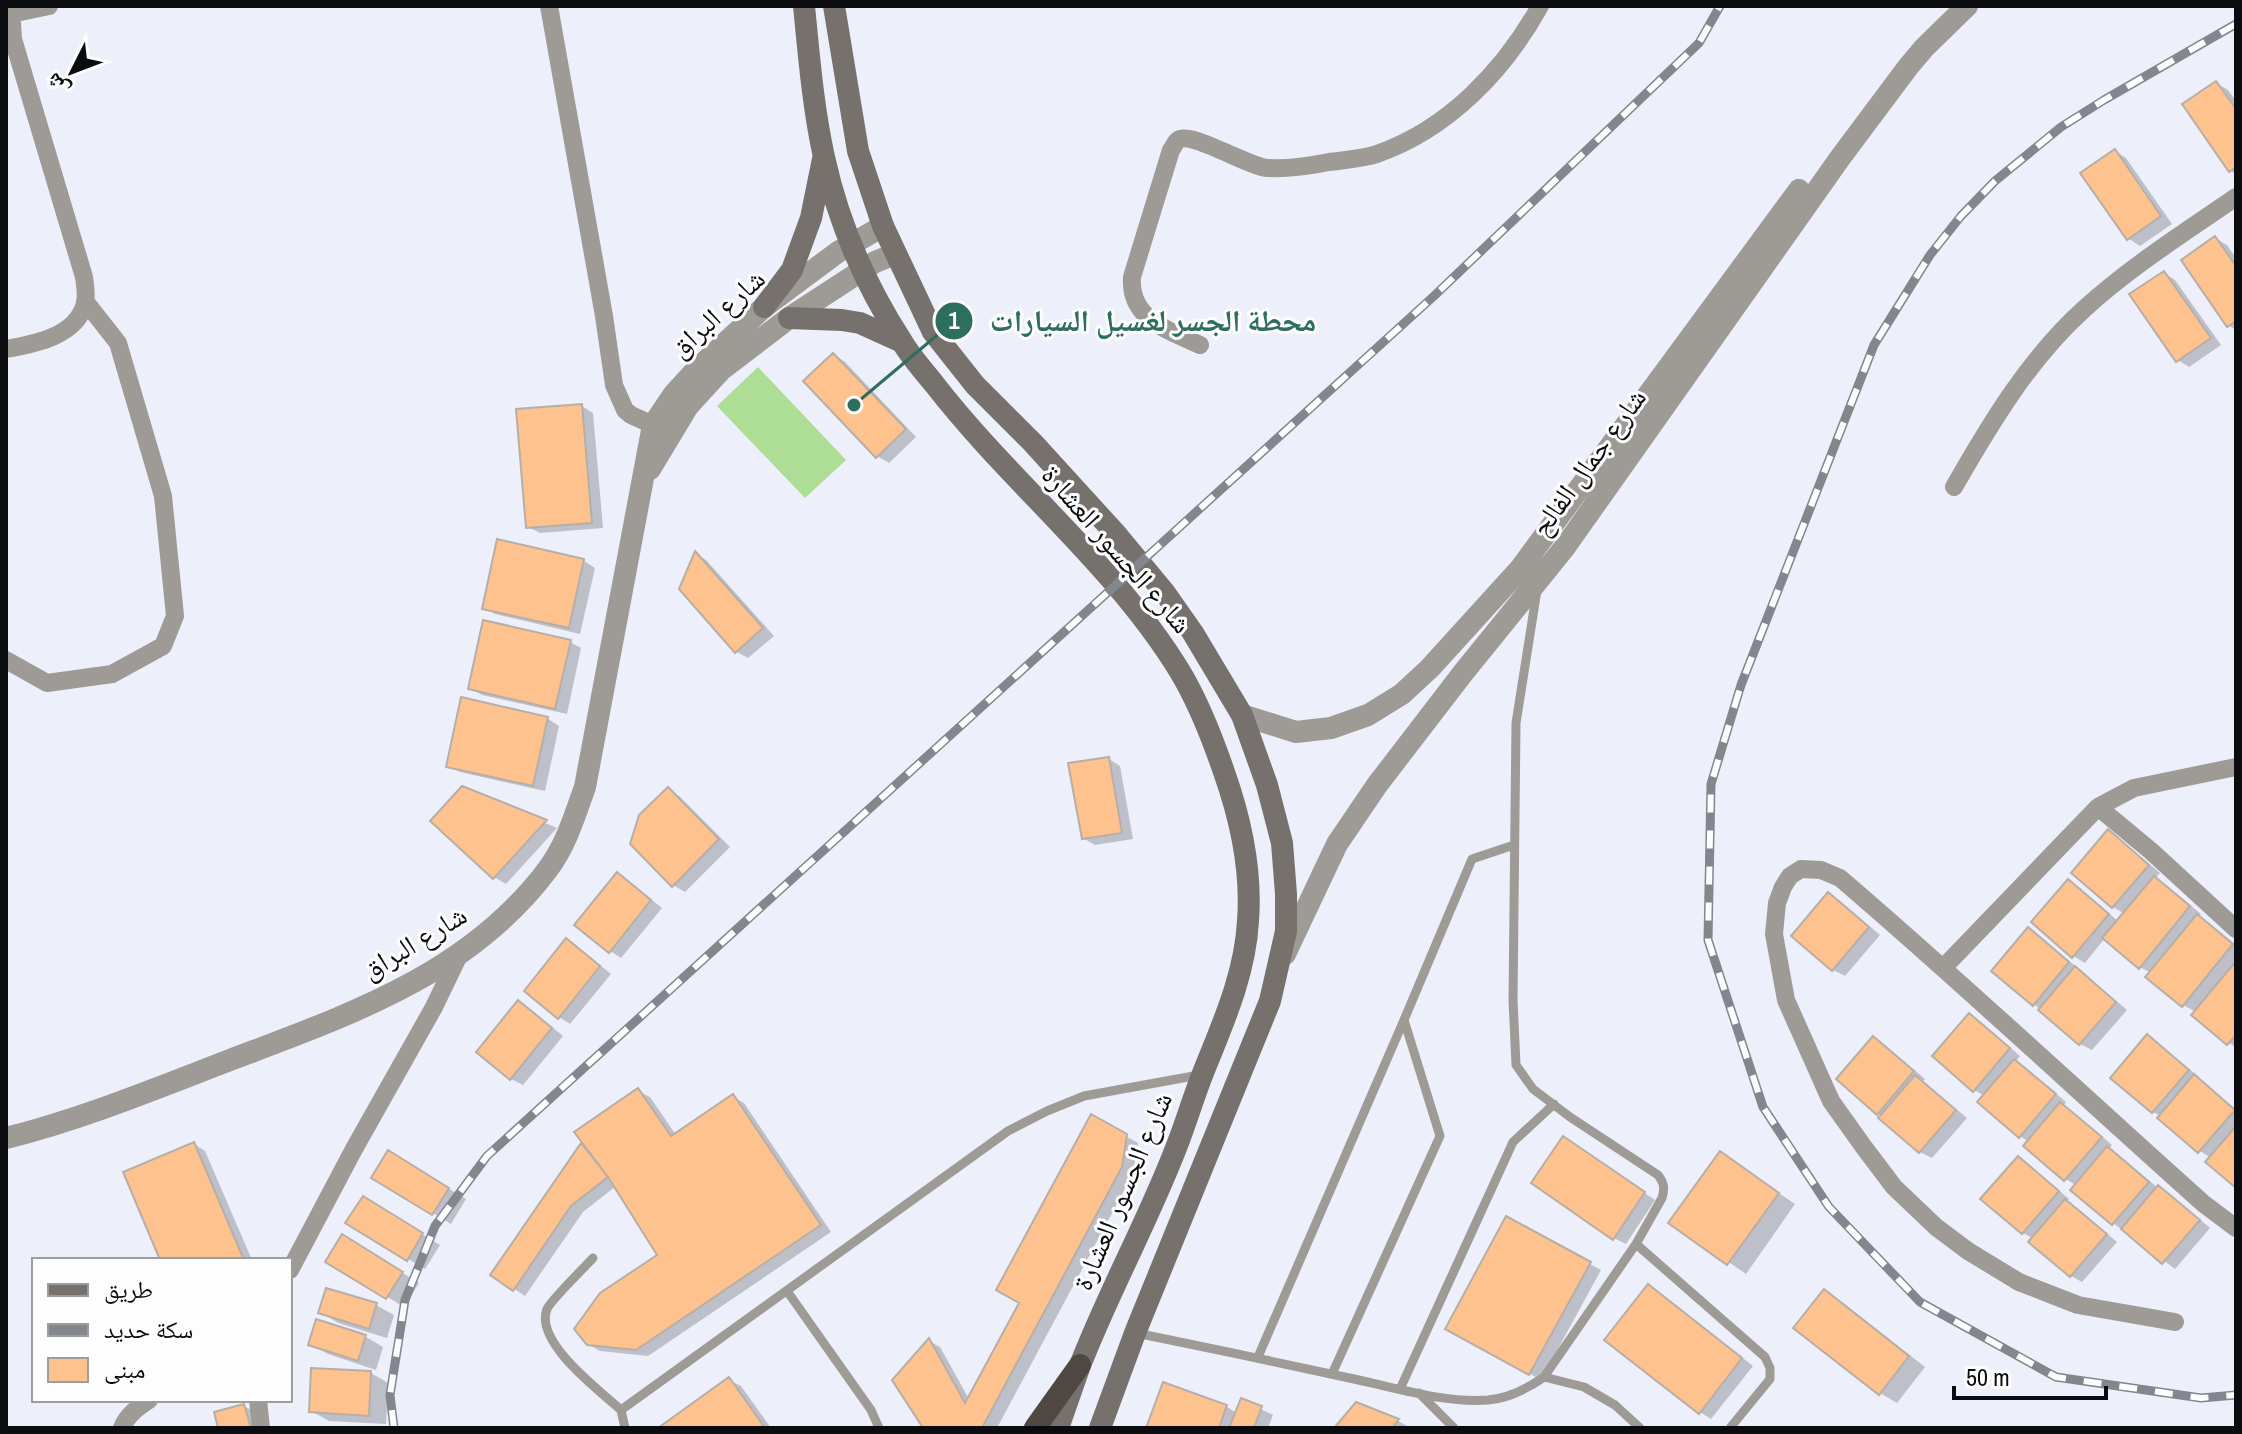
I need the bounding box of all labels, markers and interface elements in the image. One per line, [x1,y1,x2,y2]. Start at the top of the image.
north arrow [32,32,112,112]
text: ش [38,67,76,104]
street label: شارع البراق [661,260,773,366]
callout: محطة الجسر لغسيل السيارات [934,294,1333,348]
text: محطة الجسر لغسيل السيارات [990,300,1316,340]
text: 1 [949,304,960,336]
street label: شارع جمال الفالح [1521,380,1655,544]
street label: شارع الجسور العشارة [1033,457,1201,641]
street label: شارع البراق [354,896,474,988]
street label: شارع الجسور العشارة [1063,1086,1181,1296]
legend [32,1258,292,1402]
text: طريق [104,1273,153,1305]
text: سكة حديد [104,1313,193,1345]
scale bar [1954,1350,2106,1400]
text: مبنى [104,1353,145,1385]
text: 50 m [1966,1361,2010,1393]

